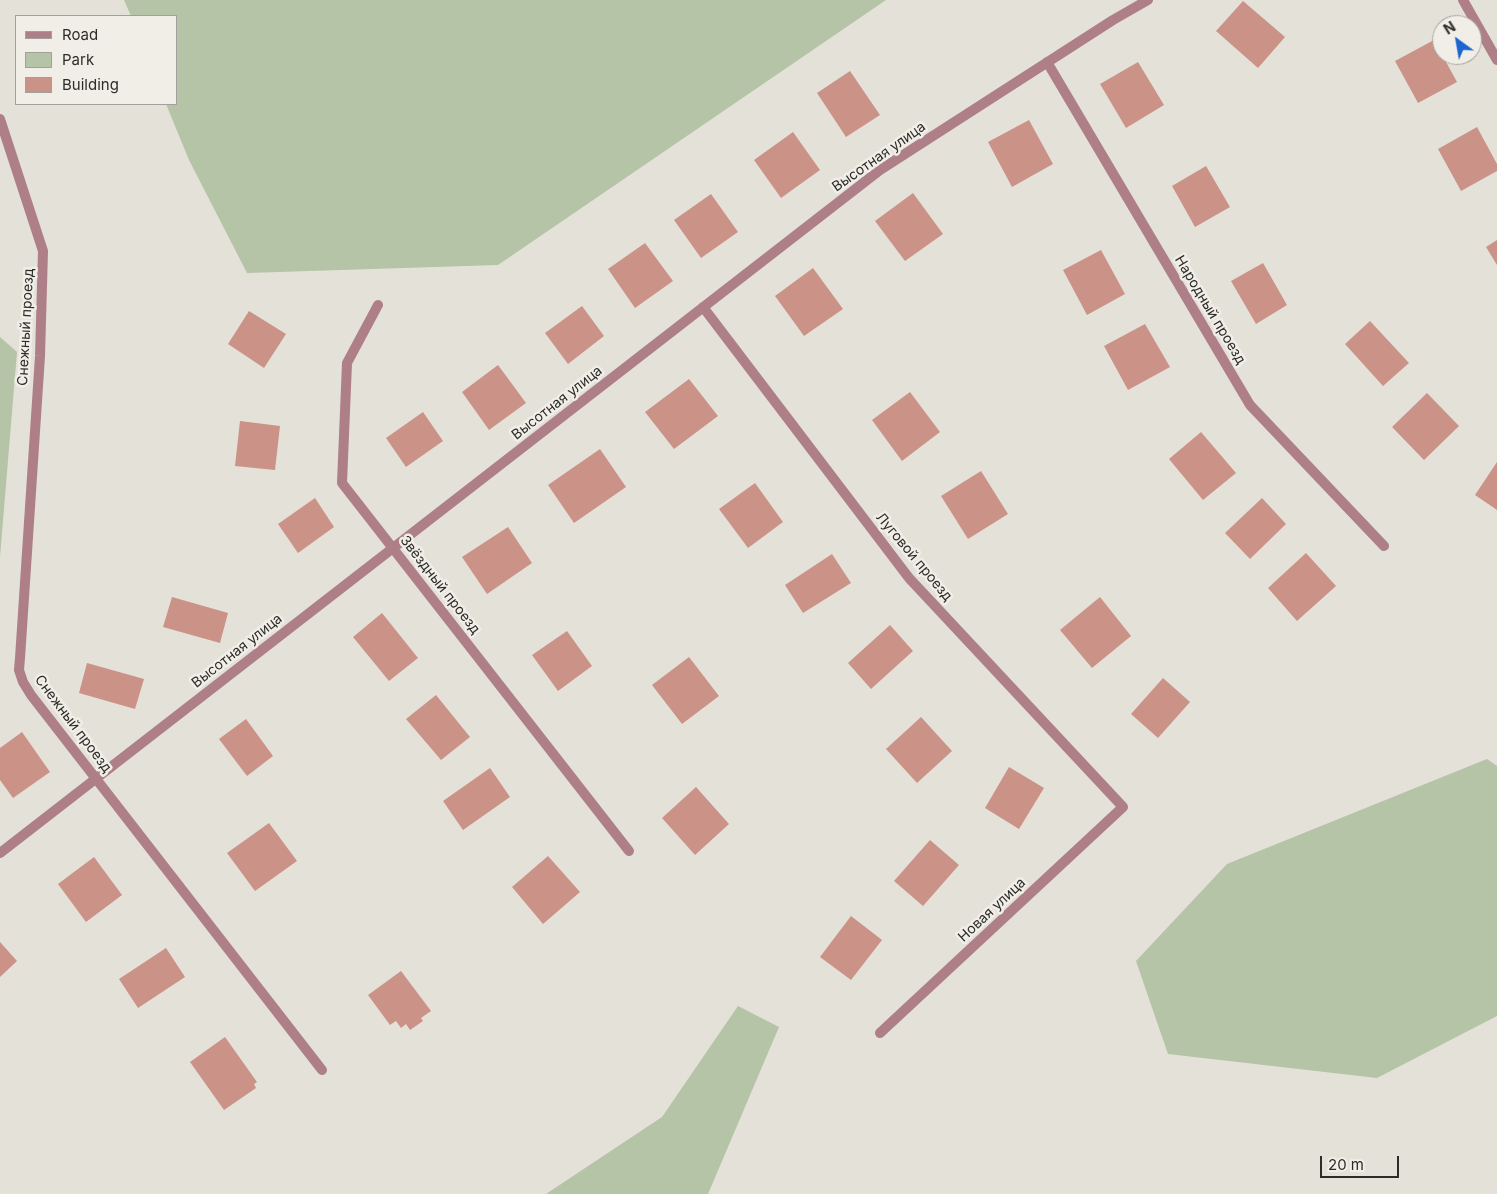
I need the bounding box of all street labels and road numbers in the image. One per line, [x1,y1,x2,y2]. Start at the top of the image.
street label: Высотная улица [829,119,929,195]
street label: Народный проезд [1171,253,1249,367]
street label: Снежный проезд [15,268,37,386]
street label: Высотная улица [508,362,606,444]
street label: Луговой проезд [872,509,956,605]
street label: Звёздный проезд [396,532,484,638]
street label: Высотная улица [188,610,286,692]
street label: Снежный проезд [31,672,115,776]
street label: Новая улица [955,875,1029,945]

